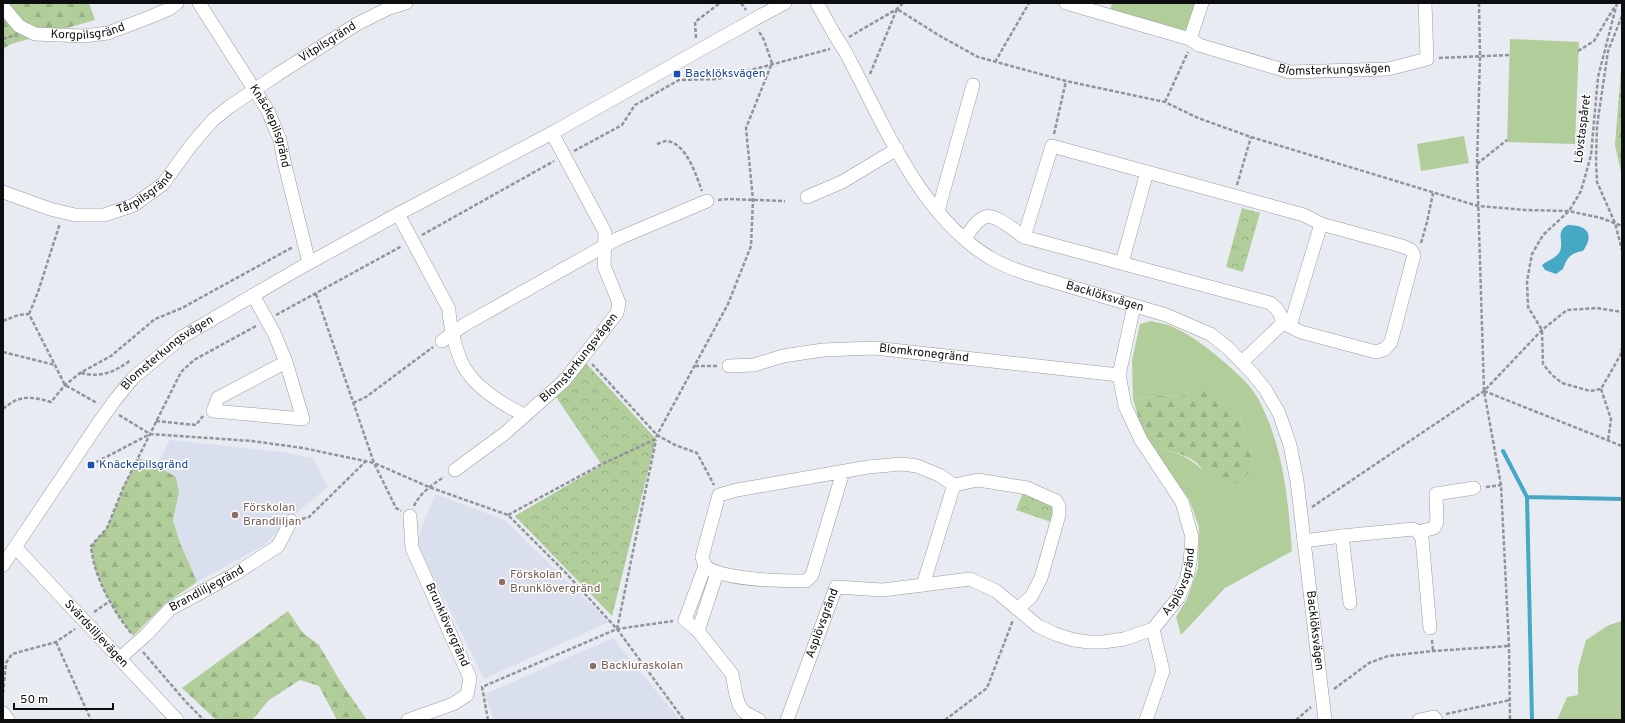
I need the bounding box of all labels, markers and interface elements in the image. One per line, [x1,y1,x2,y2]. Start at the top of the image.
street label: Vitpilsgränd [296,18,359,67]
street label: Korgpilsgränd [50,19,127,44]
street label: Blomsterkungsvägen [1276,61,1391,80]
place label: Backlöksvägen [685,66,765,82]
marker: Backlöksvägen [672,69,682,79]
street label: Knäckepilsgränd [245,82,293,169]
street label: Lövstaspåret [1571,94,1595,164]
street label: Tårpilsgränd [115,168,177,218]
street label: Backlöksvägen [1064,278,1146,316]
street label: Blomsterkungsvägen [537,310,622,407]
street label: Blomsterkungsvägen [118,312,217,394]
street label: Blomkronegränd [878,341,970,366]
place label: Knäckepilsgränd [99,457,188,473]
marker: Knäckepilsgränd [86,460,96,470]
place label: Förskolan Brandliljan [243,500,301,530]
marker: Förskolan Brandliljan [230,510,240,520]
street label: Asplövsgränd [1159,547,1199,619]
street label: Brandliljegränd [166,562,247,616]
place label: Förskolan Brunklövergränd [510,567,600,597]
marker: Förskolan Brunklövergränd [497,577,507,587]
street label: Brunklövergränd [421,580,473,670]
street label: Asplövsgränd [802,586,843,660]
street label: Backlöksvägen [1302,590,1327,672]
street label: Svärdsliljevägen [60,597,132,671]
place label: Backluraskolan [601,658,683,674]
marker: Backluraskolan [588,661,598,671]
scale bar [14,685,113,711]
text: 50 m [20,692,48,708]

